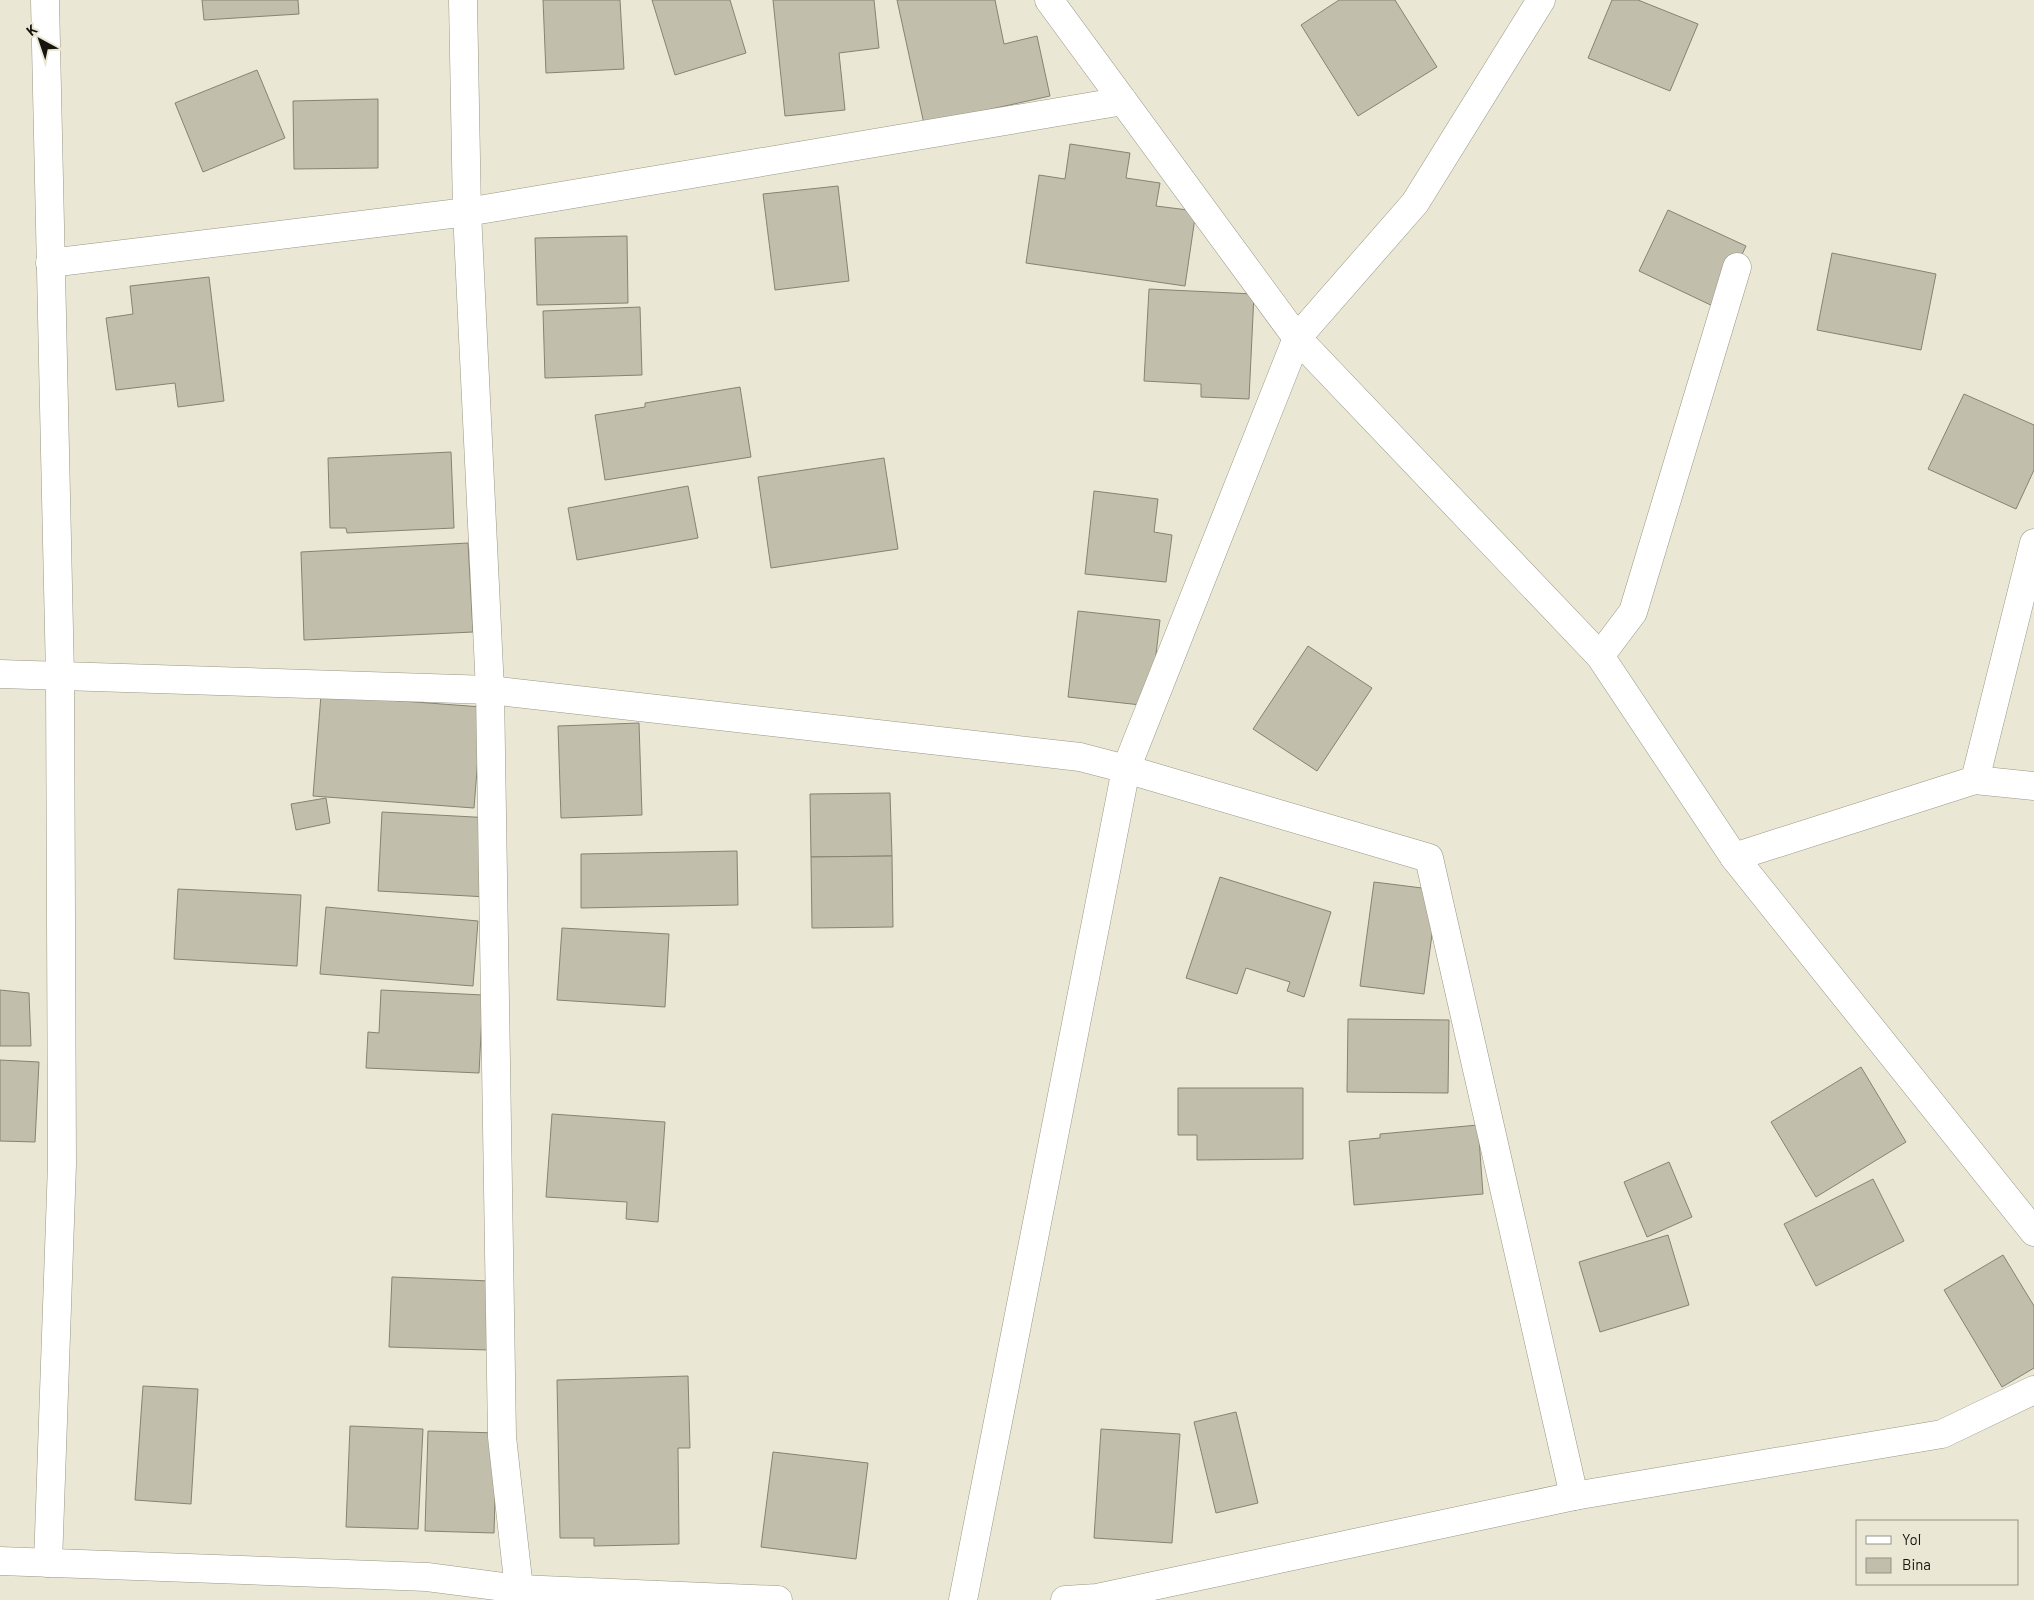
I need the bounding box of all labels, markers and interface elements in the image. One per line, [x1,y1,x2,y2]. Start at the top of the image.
north arrow [15,15,65,65]
text: K [23,20,40,39]
legend [1856,1520,2019,1585]
text: Yol [1902,1530,1921,1548]
text: Bina [1902,1555,1931,1573]

